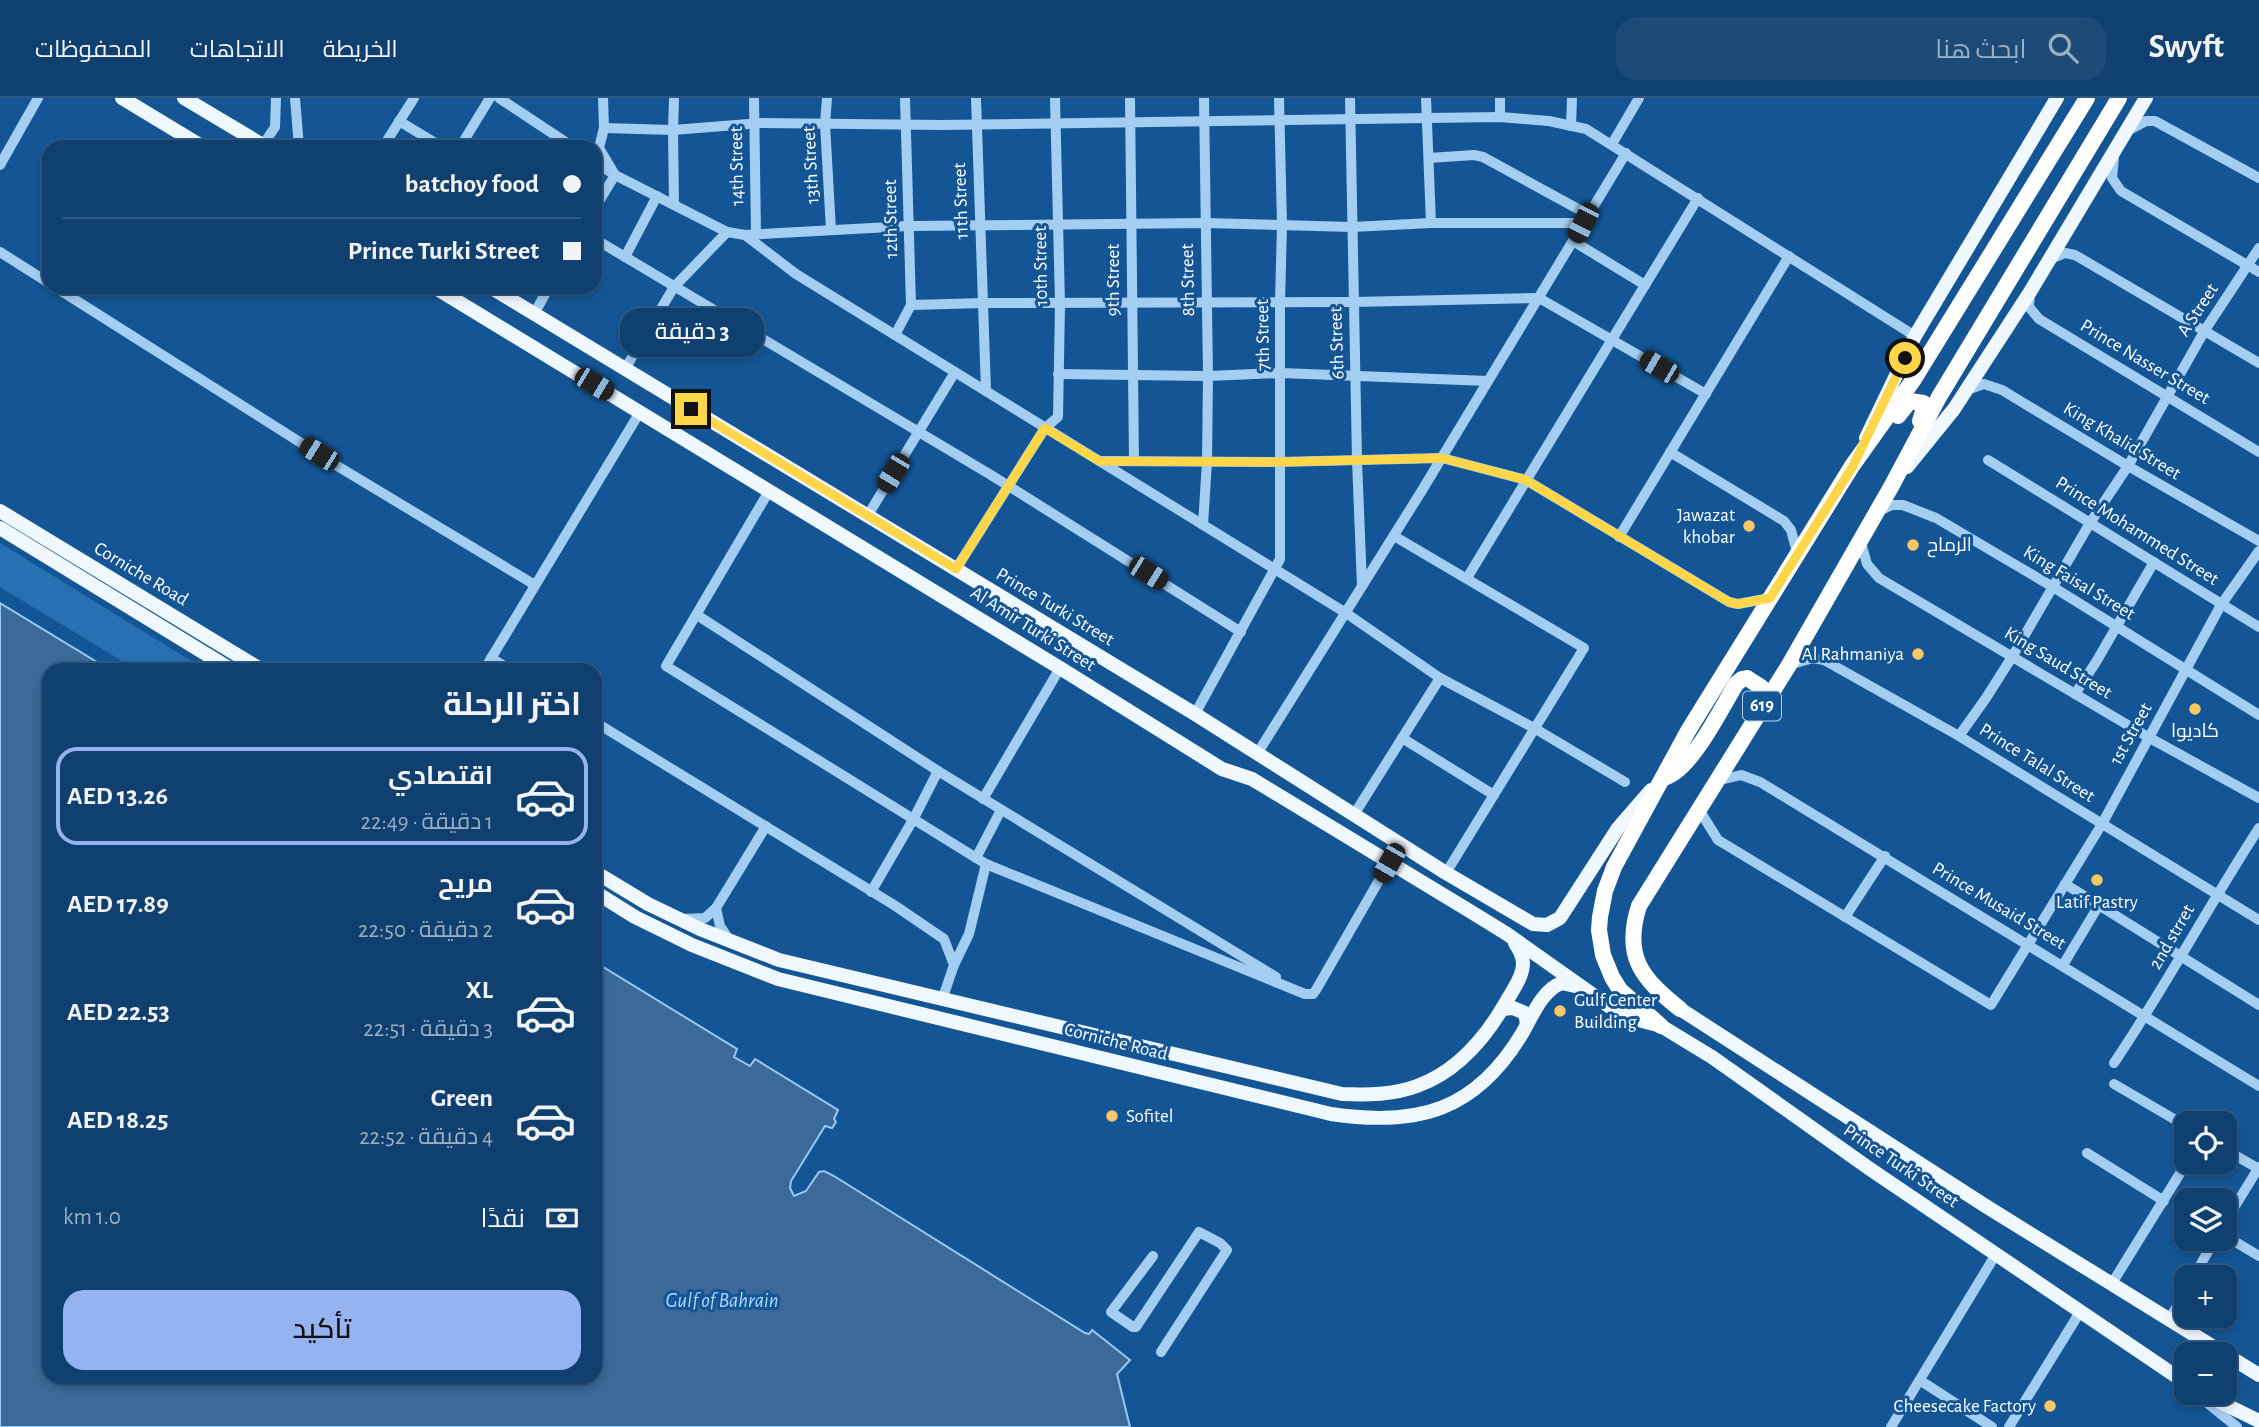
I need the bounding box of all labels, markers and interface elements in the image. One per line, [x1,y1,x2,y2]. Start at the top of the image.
search box [1616,17,2106,80]
icon: search [2044,29,2082,67]
text: Swyft [2148,31,2224,64]
text: ابحث هنا [1935,37,2026,63]
text: المحفوظات [35,38,152,62]
text: الاتجاهات [190,38,285,62]
text: الخريطة [323,38,398,62]
street label: 13th Street [799,125,823,205]
street label: 14th Street [727,126,747,206]
street label: 11th Street [950,162,972,240]
text: batchoy food [405,171,539,197]
street label: 12th Street [881,179,901,259]
car [1565,200,1602,246]
street label: 10th Street [1031,226,1051,306]
text: Prince Turki Street [348,238,539,264]
street label: 8th Street [1178,243,1198,317]
street label: 9th Street [1104,244,1123,316]
street label: A Street [2174,280,2222,340]
street label: 7th Street [1253,299,1273,371]
street label: 6th Street [1326,306,1348,380]
callout: 3 دقيقة [619,308,763,356]
street label: Prince Nasser Street [2077,316,2213,408]
text: 3 دقيقة [655,321,729,344]
route start [1889,342,1921,374]
car [1636,347,1683,387]
car [571,364,618,404]
route end [675,393,707,425]
street label: King Khalid Street [2060,399,2184,483]
car [296,434,343,474]
car [874,450,913,496]
street label: Prince Mohammed Street [2052,473,2222,589]
place label: Jawazat khobar [1677,506,1735,547]
marker: Jawazat khobar [1741,518,1757,534]
place label: الرماح [1927,536,1972,558]
marker: الرماح [1905,537,1921,553]
street label: Corniche Road [91,539,191,610]
street label: King Faisal Street [2020,542,2138,624]
car [1125,553,1172,593]
street label: Prince Turki Street [993,564,1117,650]
street label: Al Amir Turki Street [967,583,1099,675]
street label: King Saud Street [2001,623,2115,703]
place label: Al Rahmaniya [1802,645,1904,664]
marker: Al Rahmaniya [1910,646,1926,662]
text: اختر الرحلة [443,689,581,721]
road number: 619 [1743,692,1781,720]
street label: 1st Street [2106,700,2156,768]
marker: كاديوا [2187,701,2203,717]
street label: Prince Talal Street [1976,720,2098,806]
place label: كاديوا [2171,722,2219,742]
text: اقتصادي [388,763,493,789]
icon: car [514,765,577,828]
text: AED 13.26 [67,783,168,809]
text: 1 دقيقة · 22:49 [361,811,493,834]
car [1370,840,1409,886]
street label: Prince Musaid Street [1929,859,2069,953]
text: مريح [438,871,493,897]
marker: Latif Pastry [2089,872,2105,888]
icon: car [514,873,577,936]
text: AED 17.89 [67,891,169,917]
place label: Latif Pastry [2056,893,2138,912]
street label: 2nd strret [2146,901,2198,973]
text: 2 دقيقة · 22:50 [358,919,493,942]
text: XL [466,977,493,1003]
icon: car [514,981,577,1044]
place label: Gulf Center Building [1574,991,1657,1032]
text: AED 22.53 [67,999,170,1025]
marker: Gulf Center Building [1552,1003,1568,1019]
text: 3 دقيقة · 22:51 [363,1018,493,1041]
street label: Corniche Road [1062,1020,1170,1064]
text: Green [431,1085,493,1111]
icon: car [514,1089,577,1152]
text: AED 18.25 [67,1107,168,1133]
place label: Sofitel [1126,1107,1173,1126]
marker: Sofitel [1104,1108,1120,1124]
map controls [2174,1111,2237,1405]
button: locate [2174,1111,2237,1174]
street label: Prince Turki Street [1840,1121,1962,1211]
text: 4 دقيقة · 22:52 [359,1126,493,1149]
button: layers [2174,1188,2237,1251]
icon: cash [543,1199,581,1237]
text: 1.0 km [63,1206,121,1229]
text: نقدًا [481,1206,525,1232]
button: + [2174,1265,2237,1328]
button: تأكيد [63,1290,581,1370]
water label: Gulf of Bahrain [666,1290,778,1311]
button: − [2174,1342,2237,1405]
place label: Cheesecake Factory [1894,1397,2036,1416]
marker: Cheesecake Factory [2042,1398,2058,1414]

